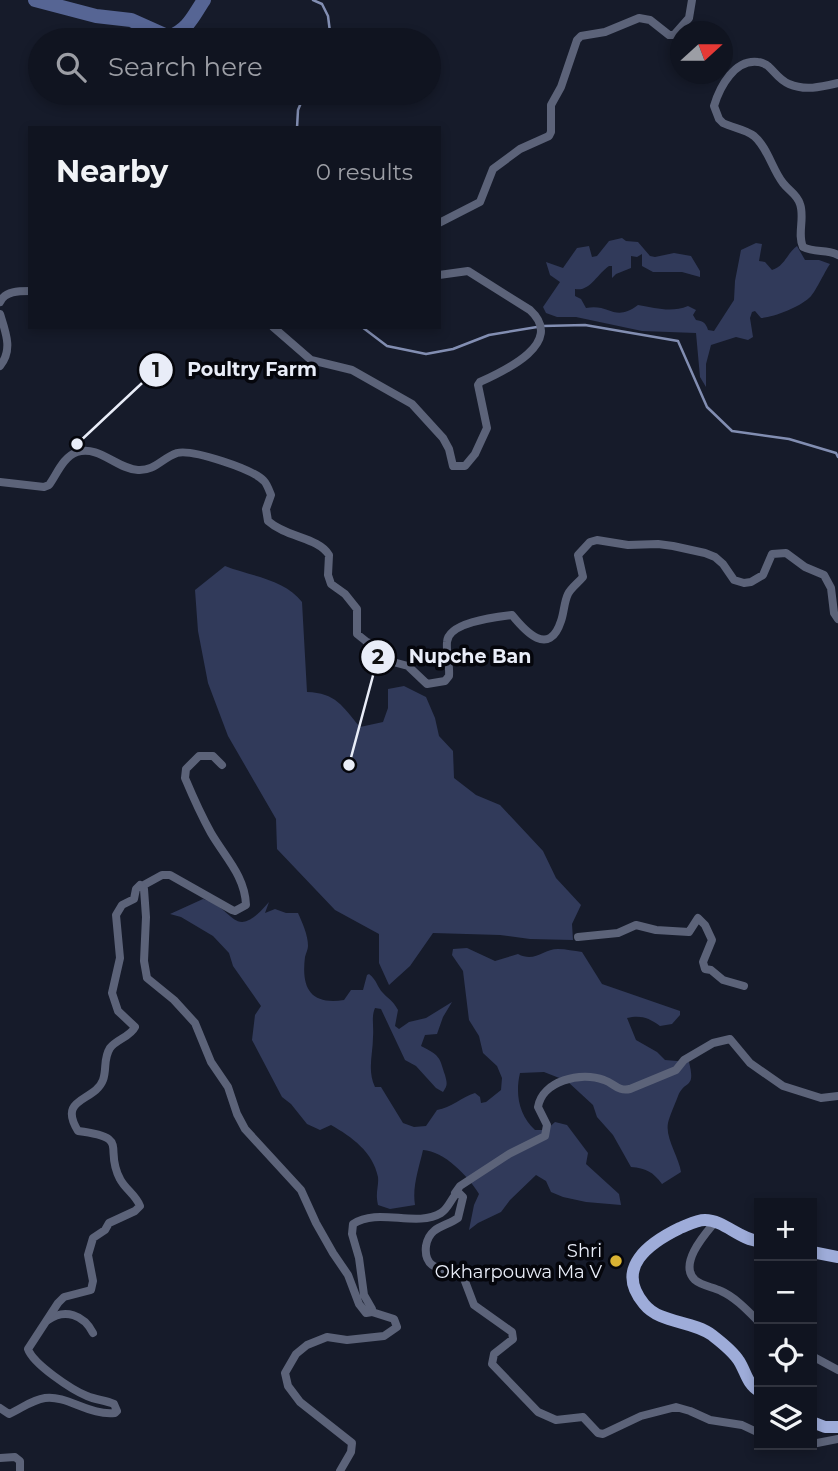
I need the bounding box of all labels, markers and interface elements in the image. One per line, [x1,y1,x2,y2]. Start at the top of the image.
north arrow [670,21,733,84]
search box [28,28,441,105]
icon: search [52,48,90,86]
text: Search here [108,51,263,83]
text: Nearby [56,153,168,190]
text: 0 results [316,158,413,186]
callout: Poultry Farm [138,350,331,390]
text: 1 [152,357,160,382]
text: Poultry Farm [187,358,317,381]
callout: Nupche Ban [360,637,546,677]
text: 2 [372,644,384,669]
text: Nupche Ban [409,645,531,668]
map controls [754,1198,817,1450]
button: + [754,1198,817,1261]
place label: Shri Okharpouwa Ma V [435,1240,602,1283]
marker: Shri Okharpouwa Ma V [608,1253,624,1269]
button: − [754,1261,817,1324]
button: locate [754,1324,817,1387]
button: layers [754,1387,817,1450]

